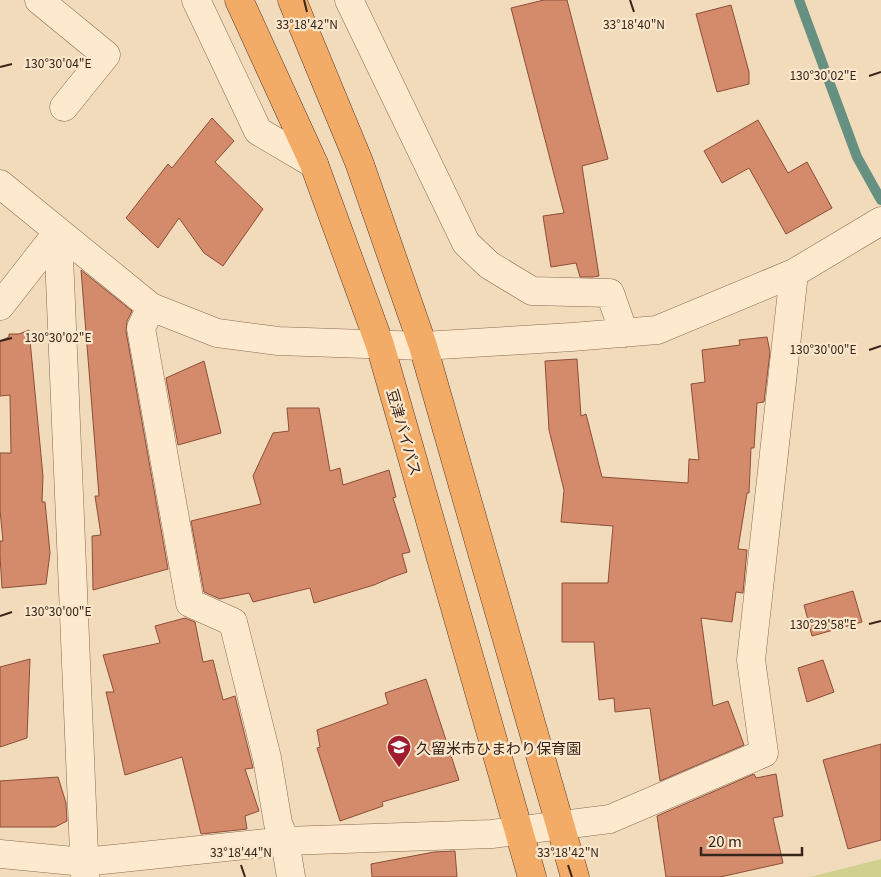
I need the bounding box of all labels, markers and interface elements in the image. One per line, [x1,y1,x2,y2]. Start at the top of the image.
text: 33°18'42"N [276,15,338,32]
text: 33°18'40"N [603,15,665,32]
text: 130°30'04"E [24,54,92,71]
text: 130°30'02"E [789,66,857,83]
text: 130°30'02"E [24,328,92,345]
text: 130°30'00"E [789,340,857,357]
street label: 豆津バイパス [383,386,427,478]
text: 130°30'00"E [24,602,92,619]
text: 130°29'58"E [789,615,857,632]
school or university icon: 久留米市ひまわり保育園 [386,734,412,768]
place label: 久留米市ひまわり保育園 [416,737,581,758]
scale bar [701,824,802,856]
text: 20 m [708,830,742,851]
text: 33°18'44"N [210,843,272,860]
text: 33°18'42"N [537,843,599,860]

